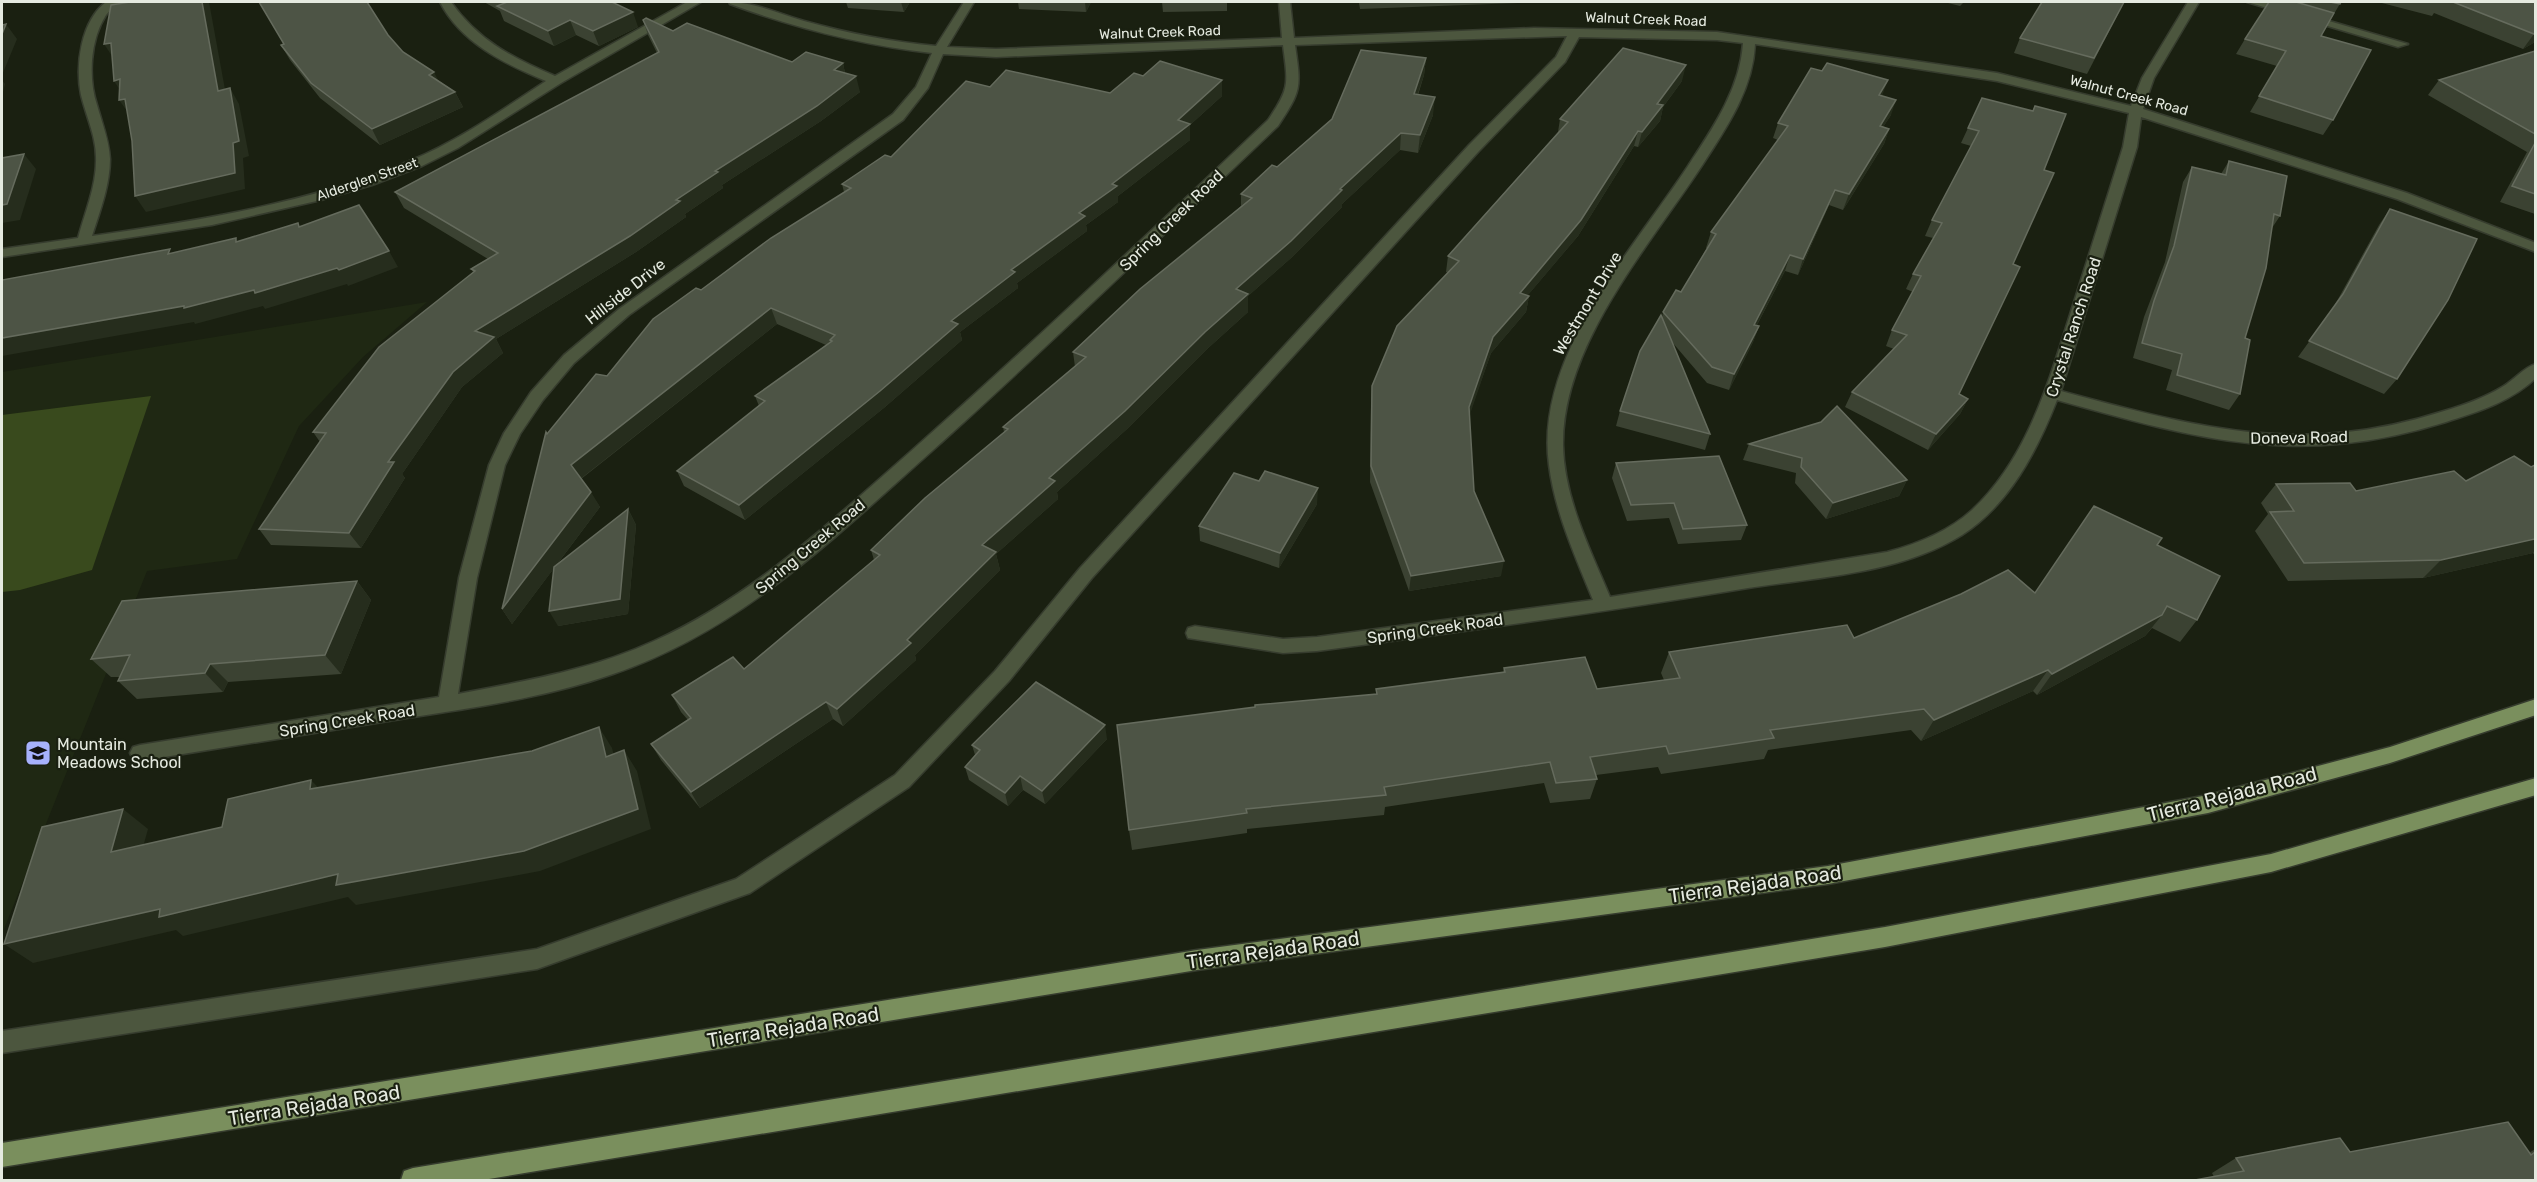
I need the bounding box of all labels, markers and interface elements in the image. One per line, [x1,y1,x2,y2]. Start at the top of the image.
street label: Walnut Creek Road [1585,9,1707,30]
street label: Walnut Creek Road [1099,22,1221,43]
street label: Walnut Creek Road [2068,72,2190,119]
street label: Alderglen Street [314,154,421,205]
street label: Spring Creek Road [1115,166,1227,275]
street label: Westmont Drive [1549,248,1626,359]
street label: Hillside Drive [582,254,669,328]
street label: Crystal Ranch Road [2042,255,2105,399]
street label: Doneva Road [2250,427,2348,448]
street label: Spring Creek Road [752,495,869,598]
street label: Spring Creek Road [1366,610,1504,647]
street label: Spring Creek Road [278,700,416,741]
place label: Mountain Meadows School [57,735,181,772]
school or university icon: Mountain Meadows School [23,738,53,768]
street label: Tierra Rejada Road [2145,761,2319,827]
street label: Tierra Rejada Road [1667,860,1843,908]
street label: Tierra Rejada Road [1185,926,1361,974]
street label: Tierra Rejada Road [705,1002,881,1052]
street label: Tierra Rejada Road [226,1080,402,1130]

